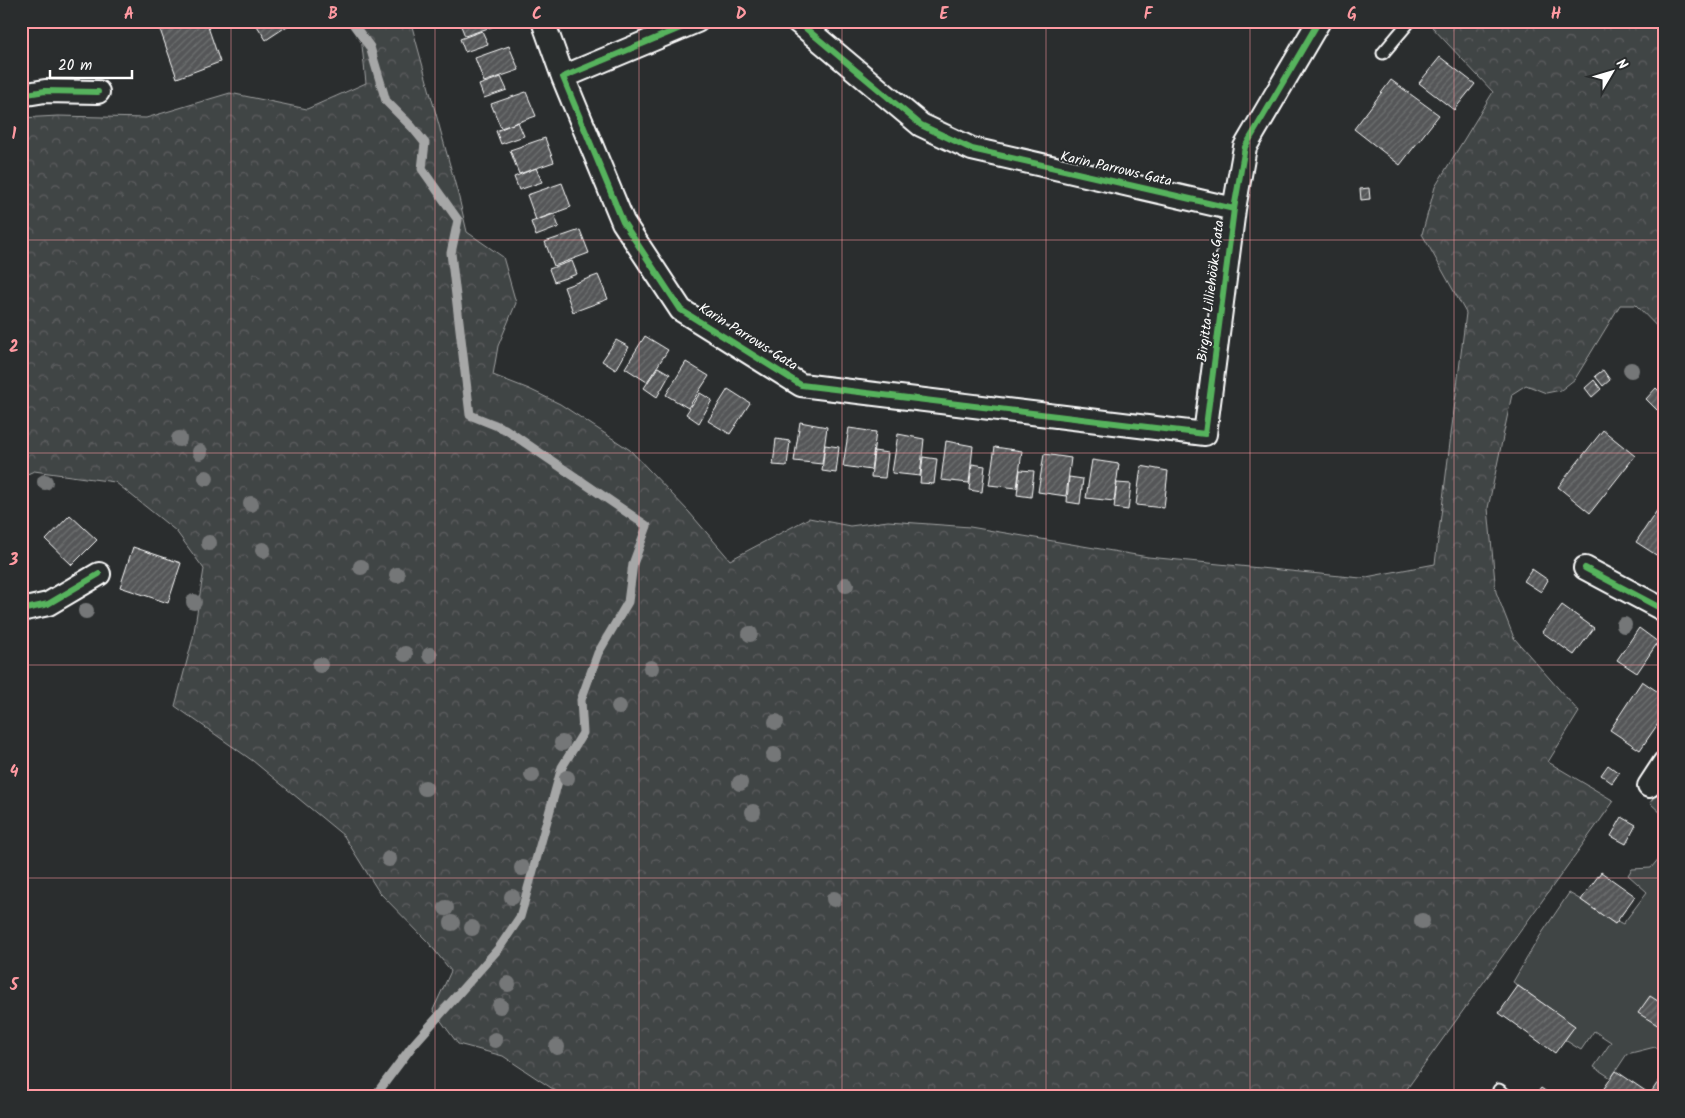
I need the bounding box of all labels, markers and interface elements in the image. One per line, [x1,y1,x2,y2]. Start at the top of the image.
text: A [124,2,134,27]
text: B [328,2,338,27]
text: C [532,2,542,27]
text: D [736,2,747,27]
text: E [940,2,950,27]
text: F [1144,2,1154,27]
text: G [1347,2,1357,27]
text: H [1551,2,1561,27]
scale bar [50,48,132,80]
north arrow [1588,48,1638,98]
text: 20 m [58,54,92,78]
text: N [1610,54,1633,75]
text: 1 [12,122,17,147]
street label: Karin Parrows Gata [1058,145,1174,193]
street label: Birgitta Lilliehööks Gata [1191,219,1231,363]
street label: Karin Parrows Gata [694,298,802,376]
text: 2 [9,335,19,360]
text: 3 [9,548,19,573]
text: 4 [10,760,19,785]
text: 5 [9,973,20,998]

